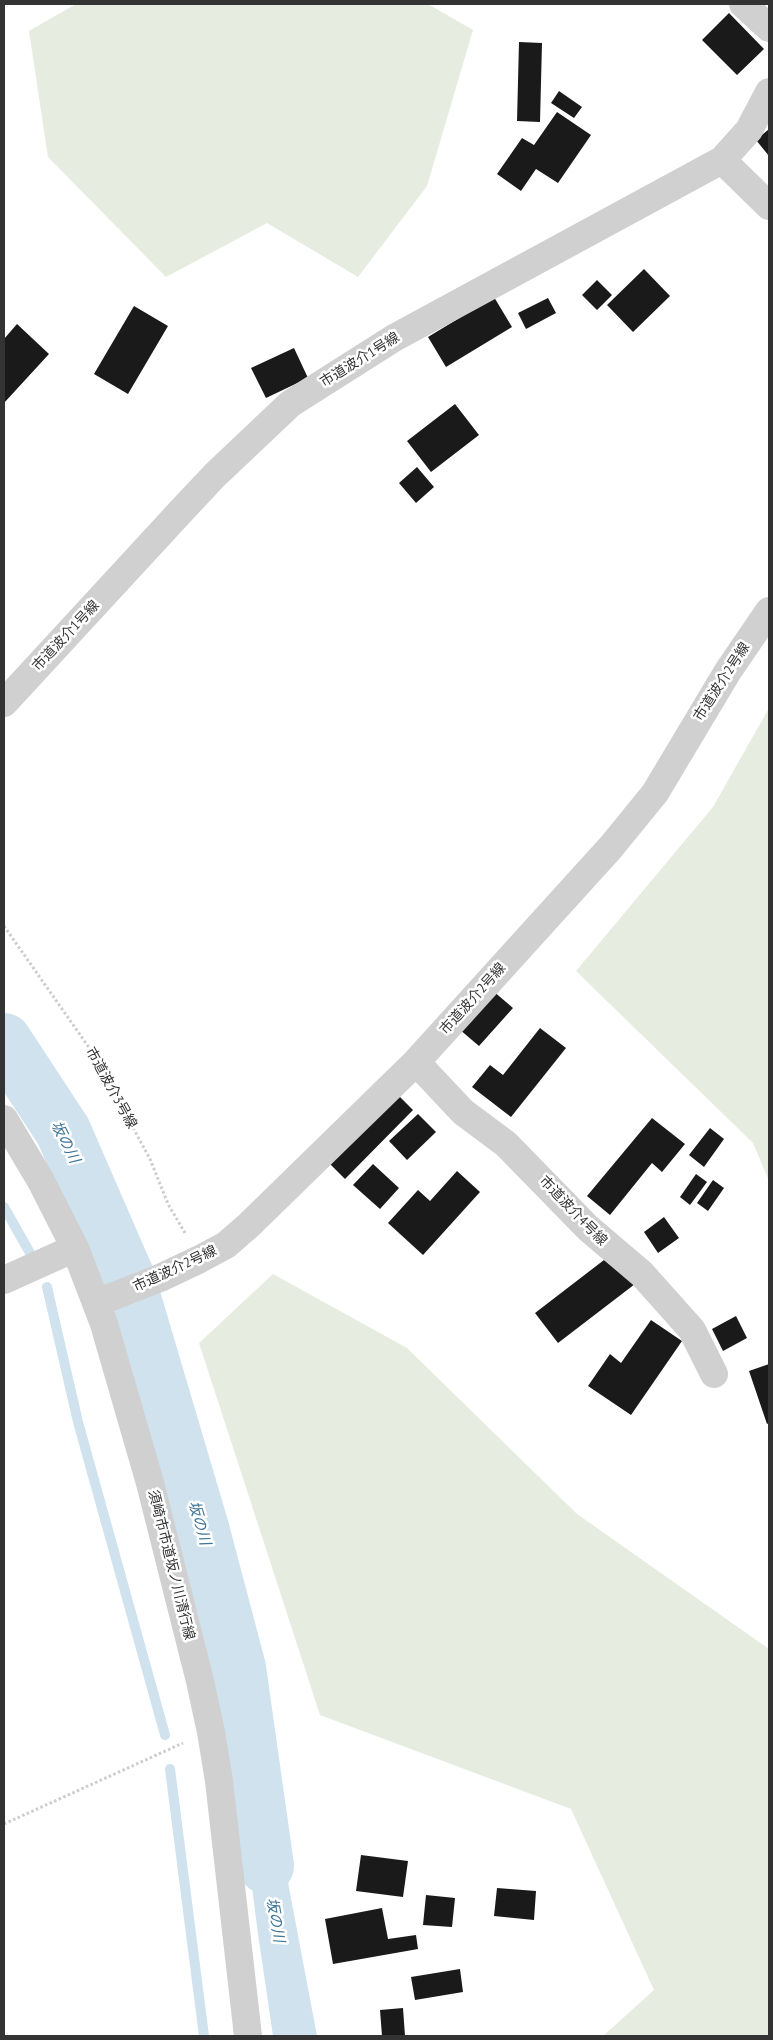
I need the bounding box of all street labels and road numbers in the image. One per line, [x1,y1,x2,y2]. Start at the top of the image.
street label: 市道波介1号線 [317,329,403,391]
street label: 市道波介1号線 [29,597,103,675]
street label: 市道波介2号線 [690,640,754,724]
street label: 市道波介2号線 [437,960,509,1038]
street label: 市道波介3号線 [82,1044,140,1132]
street label: 市道波介4号線 [536,1173,610,1249]
street label: 市道波介2号線 [131,1242,219,1296]
street label: 須崎市市道坂ノ川清行線 [144,1488,198,1642]

